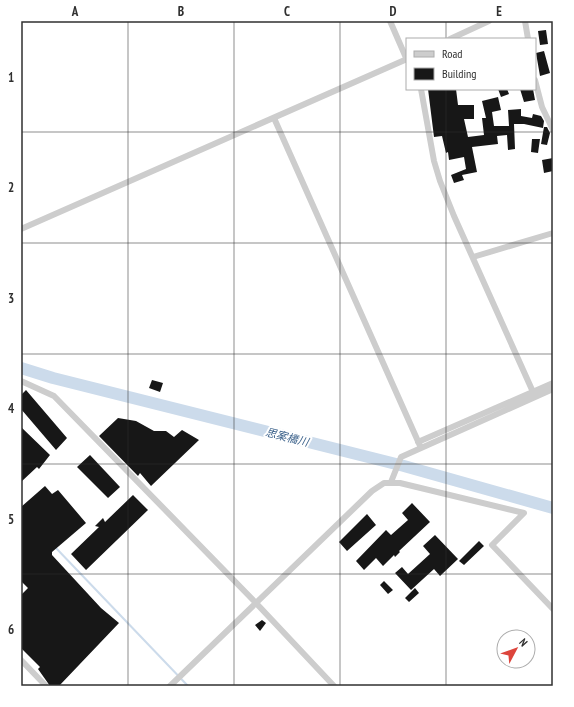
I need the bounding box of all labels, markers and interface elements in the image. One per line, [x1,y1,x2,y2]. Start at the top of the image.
text: A [71,3,79,20]
text: B [178,3,184,20]
text: C [284,3,290,20]
text: D [390,3,397,20]
text: E [496,3,502,20]
legend [406,38,536,90]
text: Road [442,46,462,61]
text: Building [442,66,477,81]
text: 1 [8,69,14,86]
text: 2 [8,179,14,196]
text: 3 [8,290,14,307]
text: 4 [8,400,15,417]
water label: 思案橋川 [264,425,311,449]
text: 5 [8,511,14,528]
text: 6 [8,621,14,638]
north arrow [496,629,536,669]
text: N [516,636,531,649]

